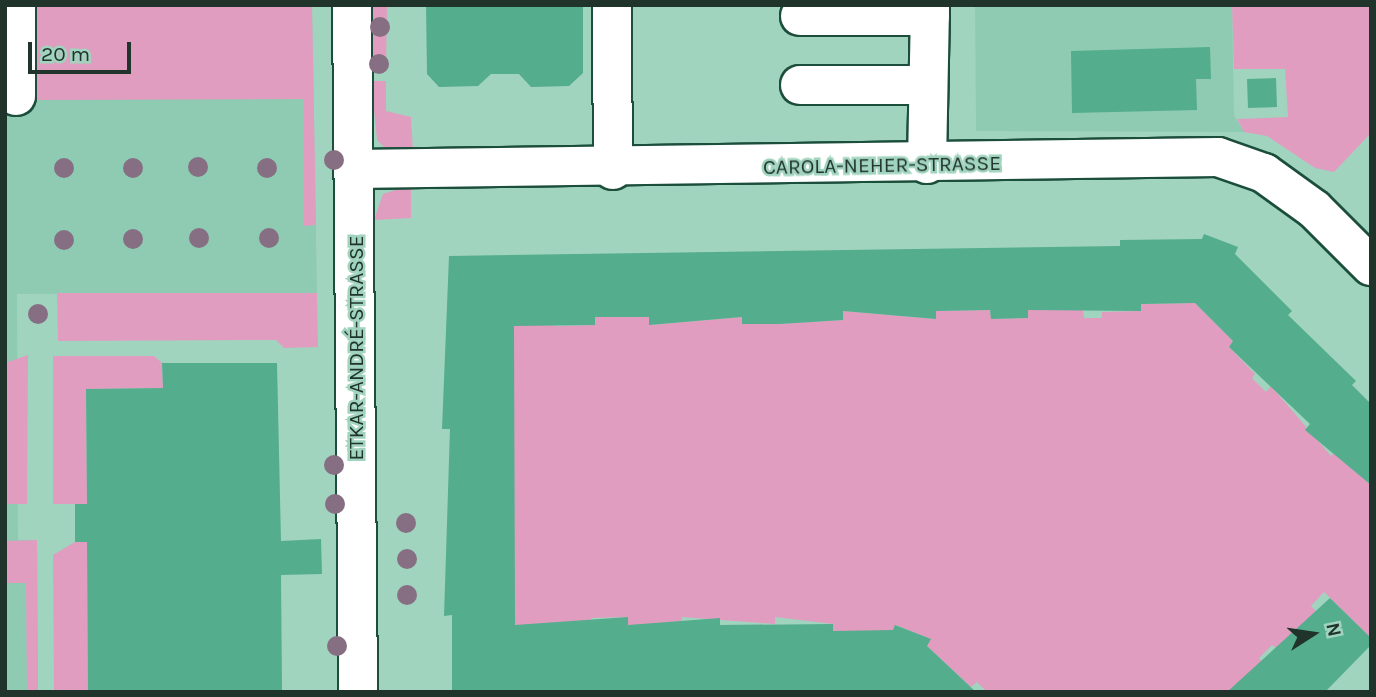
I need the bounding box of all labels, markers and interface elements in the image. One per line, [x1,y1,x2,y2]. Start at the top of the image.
scale bar [32,28,135,72]
text: 20 m [41,42,90,66]
street label: CAROLA-NEHER-STRASSE [763,150,1001,180]
street label: ETKAR-ANDRÉ-STRASSE [343,236,369,460]
north arrow [1278,599,1348,669]
text: N [1321,621,1346,639]

